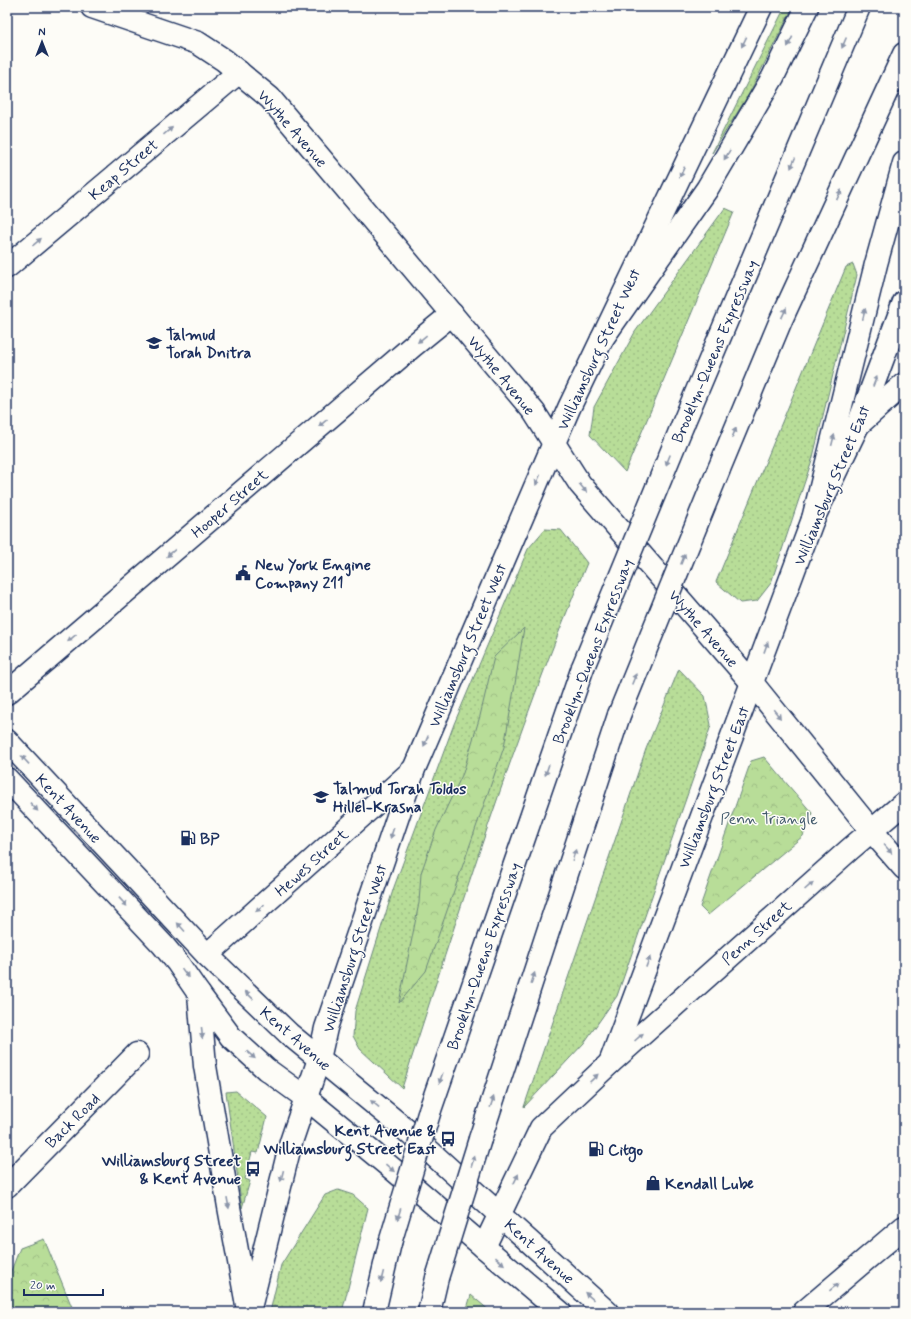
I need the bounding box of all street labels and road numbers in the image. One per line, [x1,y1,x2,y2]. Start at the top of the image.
street label: Wythe Avenue [252,86,331,172]
street label: Keap Street [85,135,164,205]
street label: Brooklyn-Queens Expressway [667,257,764,446]
street label: Williamsburg Street West [553,265,647,434]
street label: Wythe Avenue [462,332,539,420]
street label: Williamsburg Street East [789,402,877,569]
street label: Hooper Street [187,464,273,543]
street label: Brooklyn-Queens Expressway [548,556,638,747]
street label: Williamsburg Street West [424,560,513,731]
street label: Wythe Avenue [663,586,742,672]
street label: Williamsburg Street East [674,703,756,872]
street label: Kent Avenue [30,770,106,848]
street label: Hewes Street [271,824,354,902]
street label: Brooklyn-Queens Expressway [442,860,526,1053]
street label: Williamsburg Street West [318,861,394,1036]
street label: Penn Street [718,896,797,970]
street label: Kent Avenue [255,1002,335,1076]
street label: Back Road [41,1089,105,1153]
street label: Kent Avenue [499,1215,579,1289]

